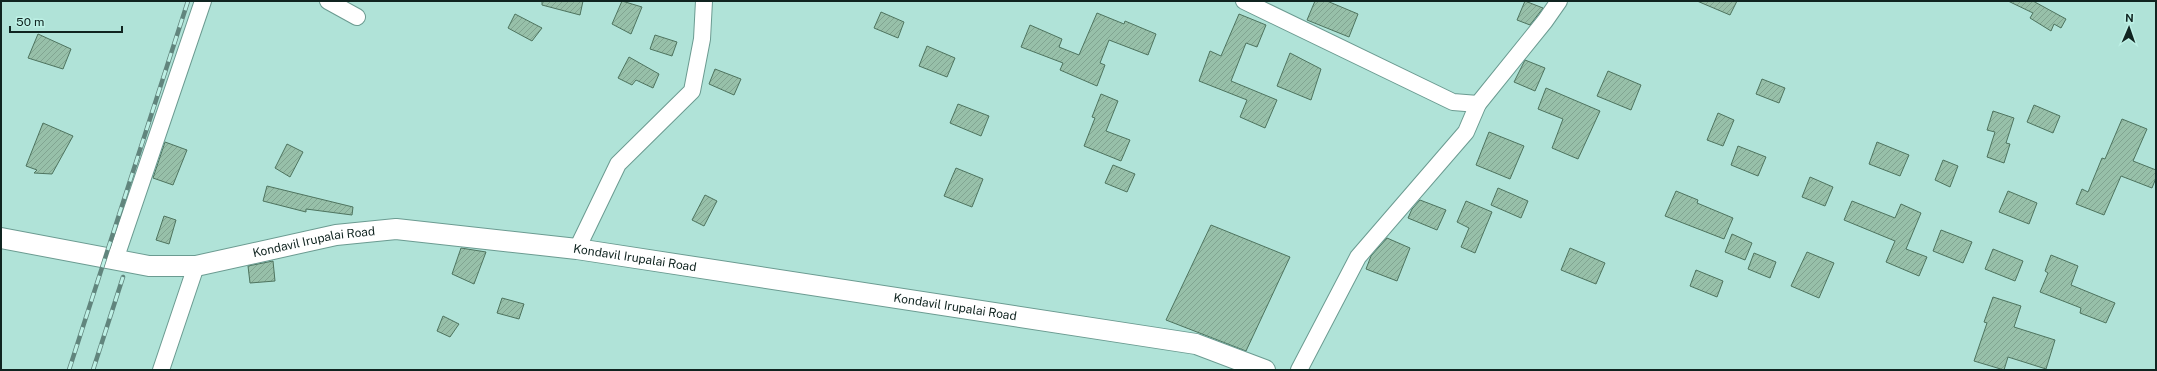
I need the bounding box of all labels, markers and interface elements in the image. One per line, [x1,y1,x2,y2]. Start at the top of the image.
scale bar [10,8,122,34]
north arrow [2109,8,2149,48]
text: N [2125,12,2134,24]
text: 50 m [16,15,44,29]
street label: Kondavil Irupalai Road [251,224,376,260]
street label: Kondavil Irupalai Road [572,242,697,274]
street label: Kondavil Irupalai Road [893,291,1018,323]

